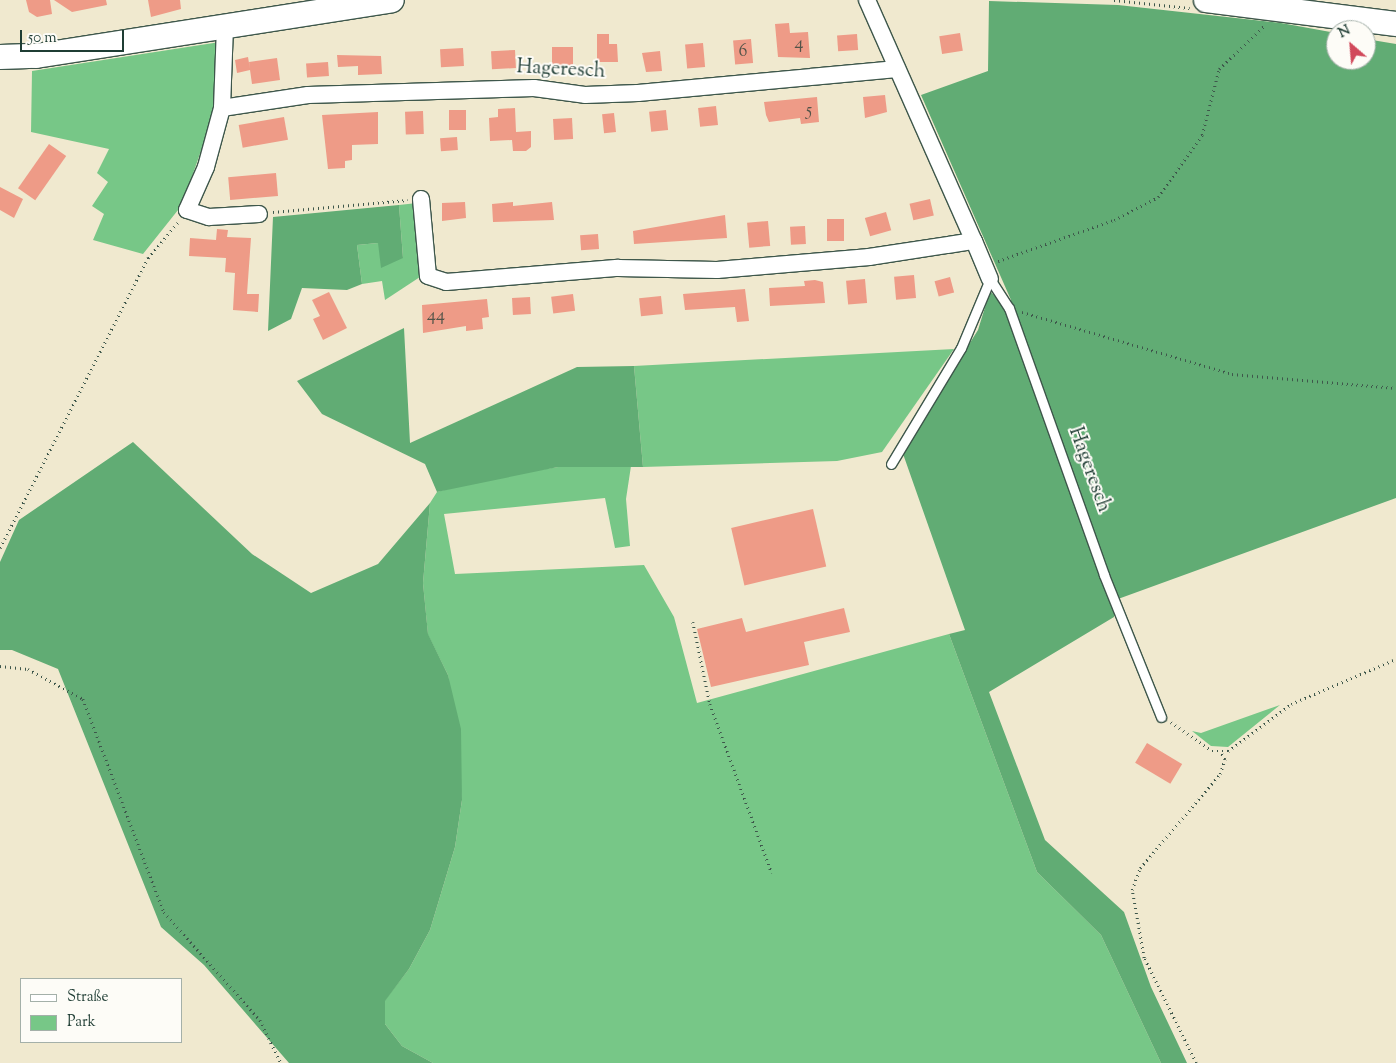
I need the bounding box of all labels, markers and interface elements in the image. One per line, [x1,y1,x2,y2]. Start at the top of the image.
scale bar [22,20,126,52]
north arrow [1326,20,1376,70]
text: N [1335,21,1354,44]
text: 50 m [28,28,57,49]
house number: 4 [794,33,804,55]
house number: 6 [739,41,747,63]
street label: Hageresch [516,56,606,84]
house number: 5 [806,100,812,122]
house number: 44 [427,305,445,327]
street label: Hageresch [1062,424,1116,516]
legend [20,978,182,1043]
text: Straße [67,987,109,1008]
text: Park [67,1012,96,1033]

